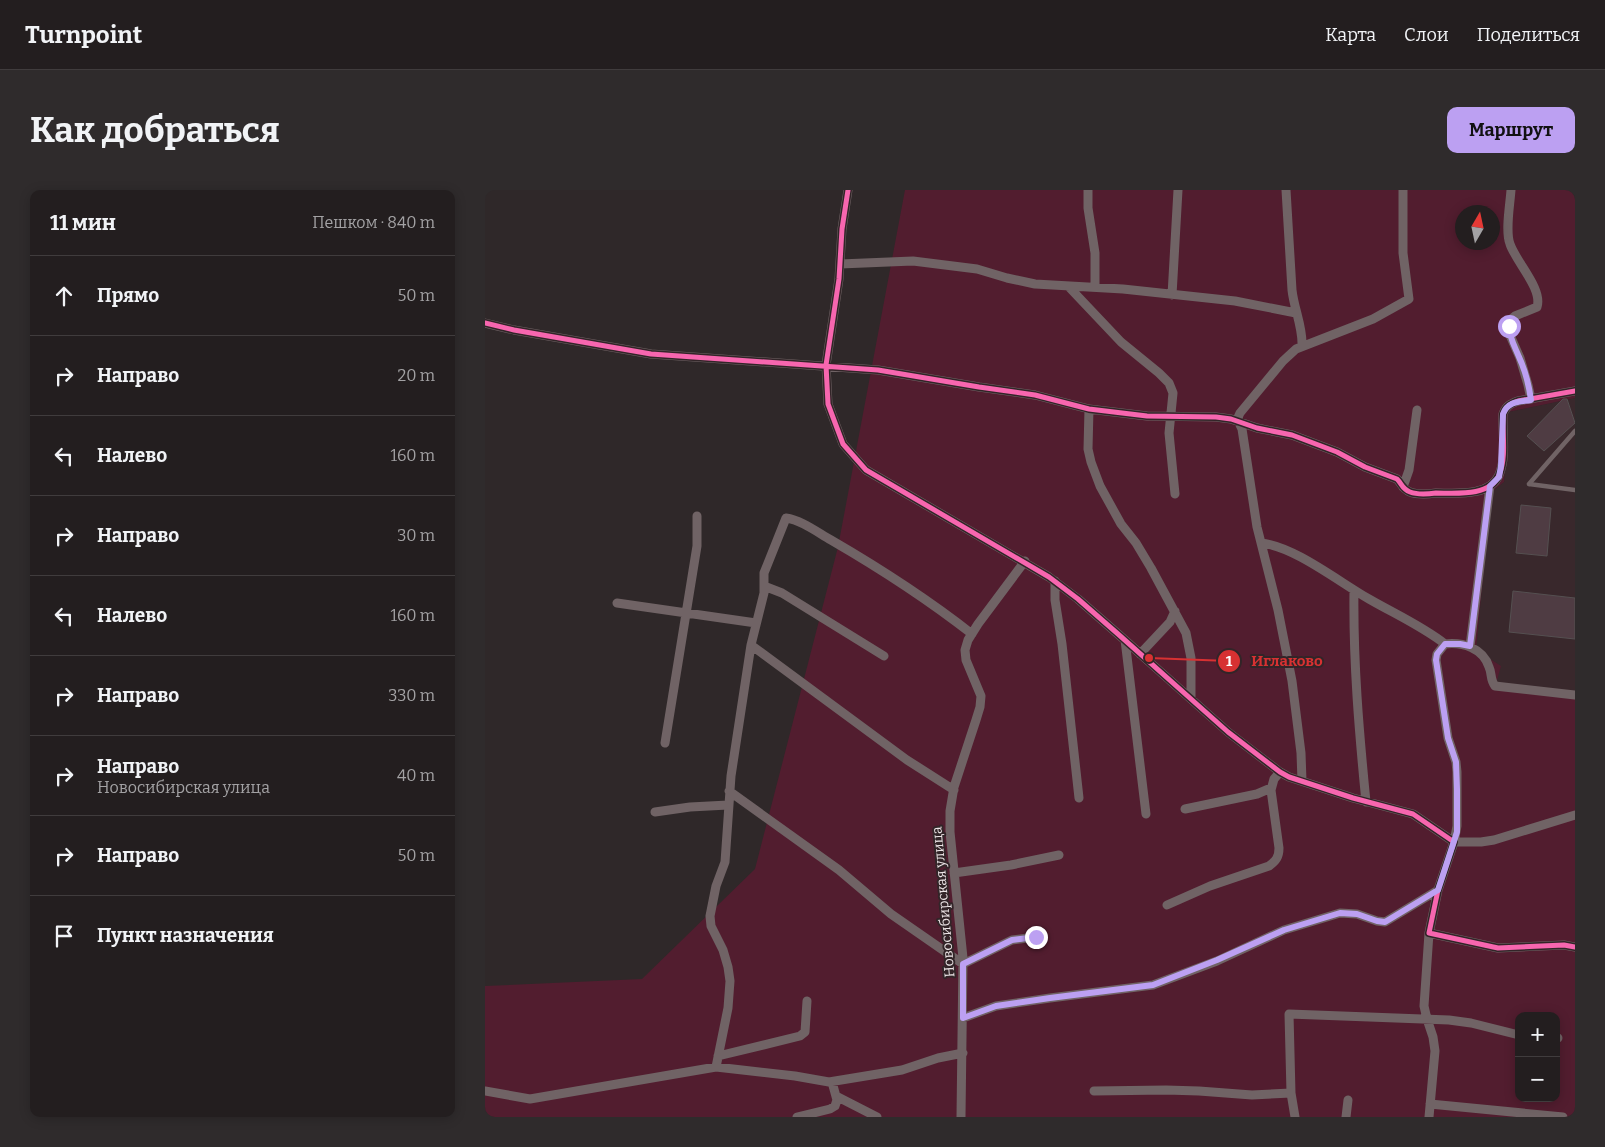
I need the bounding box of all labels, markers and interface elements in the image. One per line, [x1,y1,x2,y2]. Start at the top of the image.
text: Turnpoint [25,21,142,49]
text: Карта [1325,24,1376,46]
text: Слои [1404,24,1449,46]
text: Поделиться [1477,24,1580,46]
button: Маршрут [1447,107,1575,153]
text: Как добраться [30,109,280,151]
north arrow [1455,205,1500,250]
text: 11 мин [50,210,116,236]
text: Пешком · 840 m [312,213,435,232]
icon: ahead [50,282,78,310]
text: Прямо [97,284,159,307]
text: 50 m [398,286,435,305]
route start [1498,315,1521,338]
icon: right [50,362,78,390]
text: Направо [97,364,179,387]
text: 20 m [398,366,435,385]
icon: left [50,442,78,470]
text: Налево [97,444,167,467]
text: 160 m [390,446,435,465]
icon: right [50,522,78,550]
text: Направо [97,524,179,547]
text: 30 m [397,526,435,545]
icon: left [50,602,78,630]
text: Налево [97,604,167,627]
text: 160 m [390,606,435,625]
callout: Иглаково [1216,646,1333,676]
text: 1 [1226,652,1233,670]
text: Иглаково [1251,652,1323,670]
icon: right [50,682,78,710]
text: Направо [97,684,179,707]
text: 330 m [388,686,435,705]
text: Направо [97,755,179,778]
icon: right [50,762,78,790]
text: 40 m [397,766,435,785]
text: Новосибирская улица [97,778,270,797]
street label: Новосибирская улица [928,826,959,978]
icon: right [50,842,78,870]
text: Направо [97,844,179,867]
text: 50 m [398,846,435,865]
icon: arrive [50,922,78,950]
text: Пункт назначения [97,924,274,947]
route end [1025,926,1048,949]
map controls [1515,1012,1560,1102]
button: + [1515,1012,1560,1057]
button: − [1515,1057,1560,1102]

